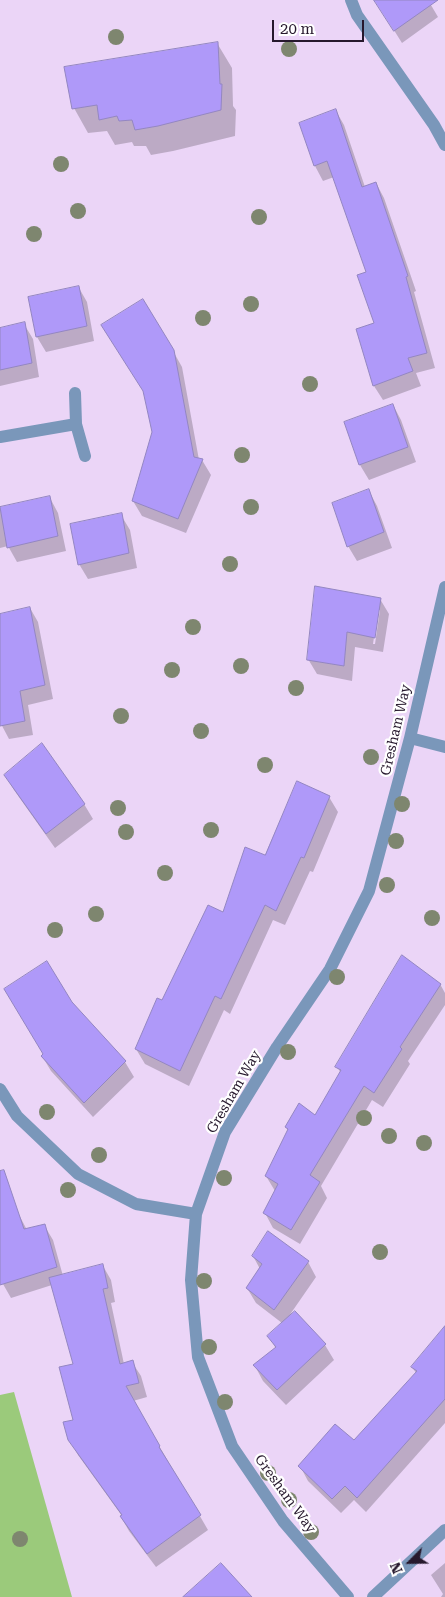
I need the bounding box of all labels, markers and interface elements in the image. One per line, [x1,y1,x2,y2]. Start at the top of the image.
scale bar [275,10,368,42]
text: 20 m [280,20,314,38]
street label: Gresham Way [377,683,415,777]
street label: Gresham Way [203,1048,265,1136]
street label: Gresham Way [251,1451,319,1537]
north arrow [385,1537,435,1587]
text: N [387,1560,406,1576]

